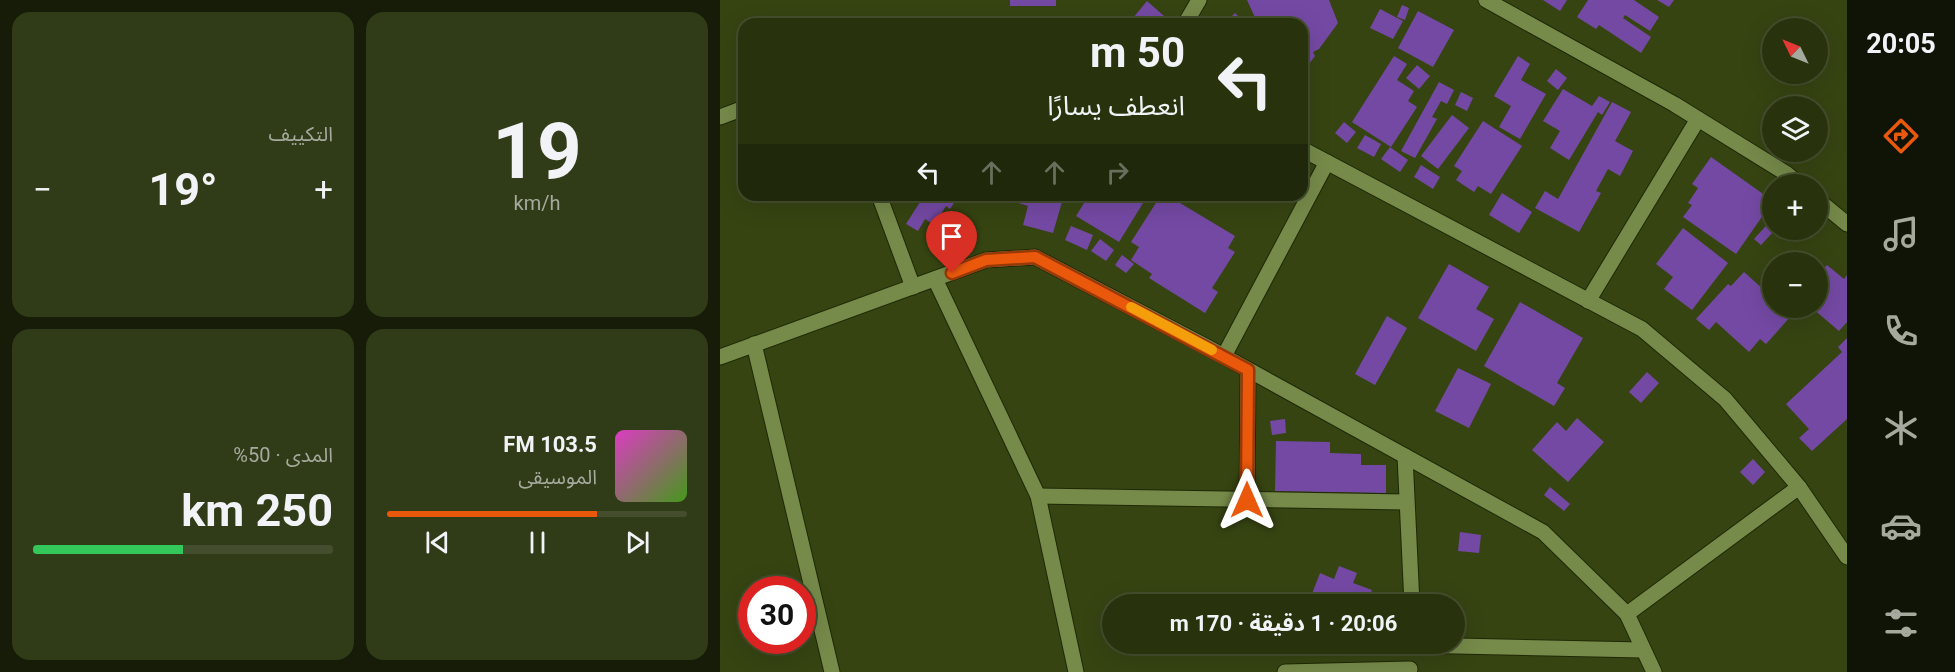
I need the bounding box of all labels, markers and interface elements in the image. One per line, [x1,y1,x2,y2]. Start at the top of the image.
north arrow [1762,18,1828,84]
map controls [1762,18,1828,318]
text: 50 m [1090,28,1185,77]
text: 20:05 [1866,28,1936,60]
icon: left [1206,42,1284,120]
text: انعطف يسارًا [1047,90,1185,122]
button: layers [1762,96,1828,162]
text: 19 [492,106,582,197]
icon: directions [1880,115,1922,157]
text: التكييف [269,122,333,146]
icon: left [912,156,945,189]
icon: ahead [975,156,1008,189]
icon: ahead [1038,156,1071,189]
icon: right [1101,156,1134,189]
text: 19° [148,163,218,216]
text: − [33,170,52,209]
text: + [314,170,333,209]
button: + [1762,174,1828,240]
text: km/h [514,191,560,215]
pin [926,211,977,273]
icon: music [1880,213,1922,255]
icon: arrive [935,220,968,253]
button: − [1762,252,1828,318]
icon: phone [1880,310,1922,352]
icon: climate [1880,407,1922,449]
text: 103.5 FM [503,432,597,457]
text: المدى · 50% [233,443,333,467]
text: الموسيقى [518,465,597,489]
position arrow [1215,468,1279,532]
text: 250 km [181,484,333,537]
icon: car [1880,505,1922,547]
icon: previous [421,526,454,559]
icon: pause [521,526,554,559]
icon: next [621,526,654,559]
speed limit sign: 30 [738,576,816,654]
icon: filters [1880,602,1922,644]
text: 20:06 · 1 دقيقة · 170 m [1170,611,1397,636]

